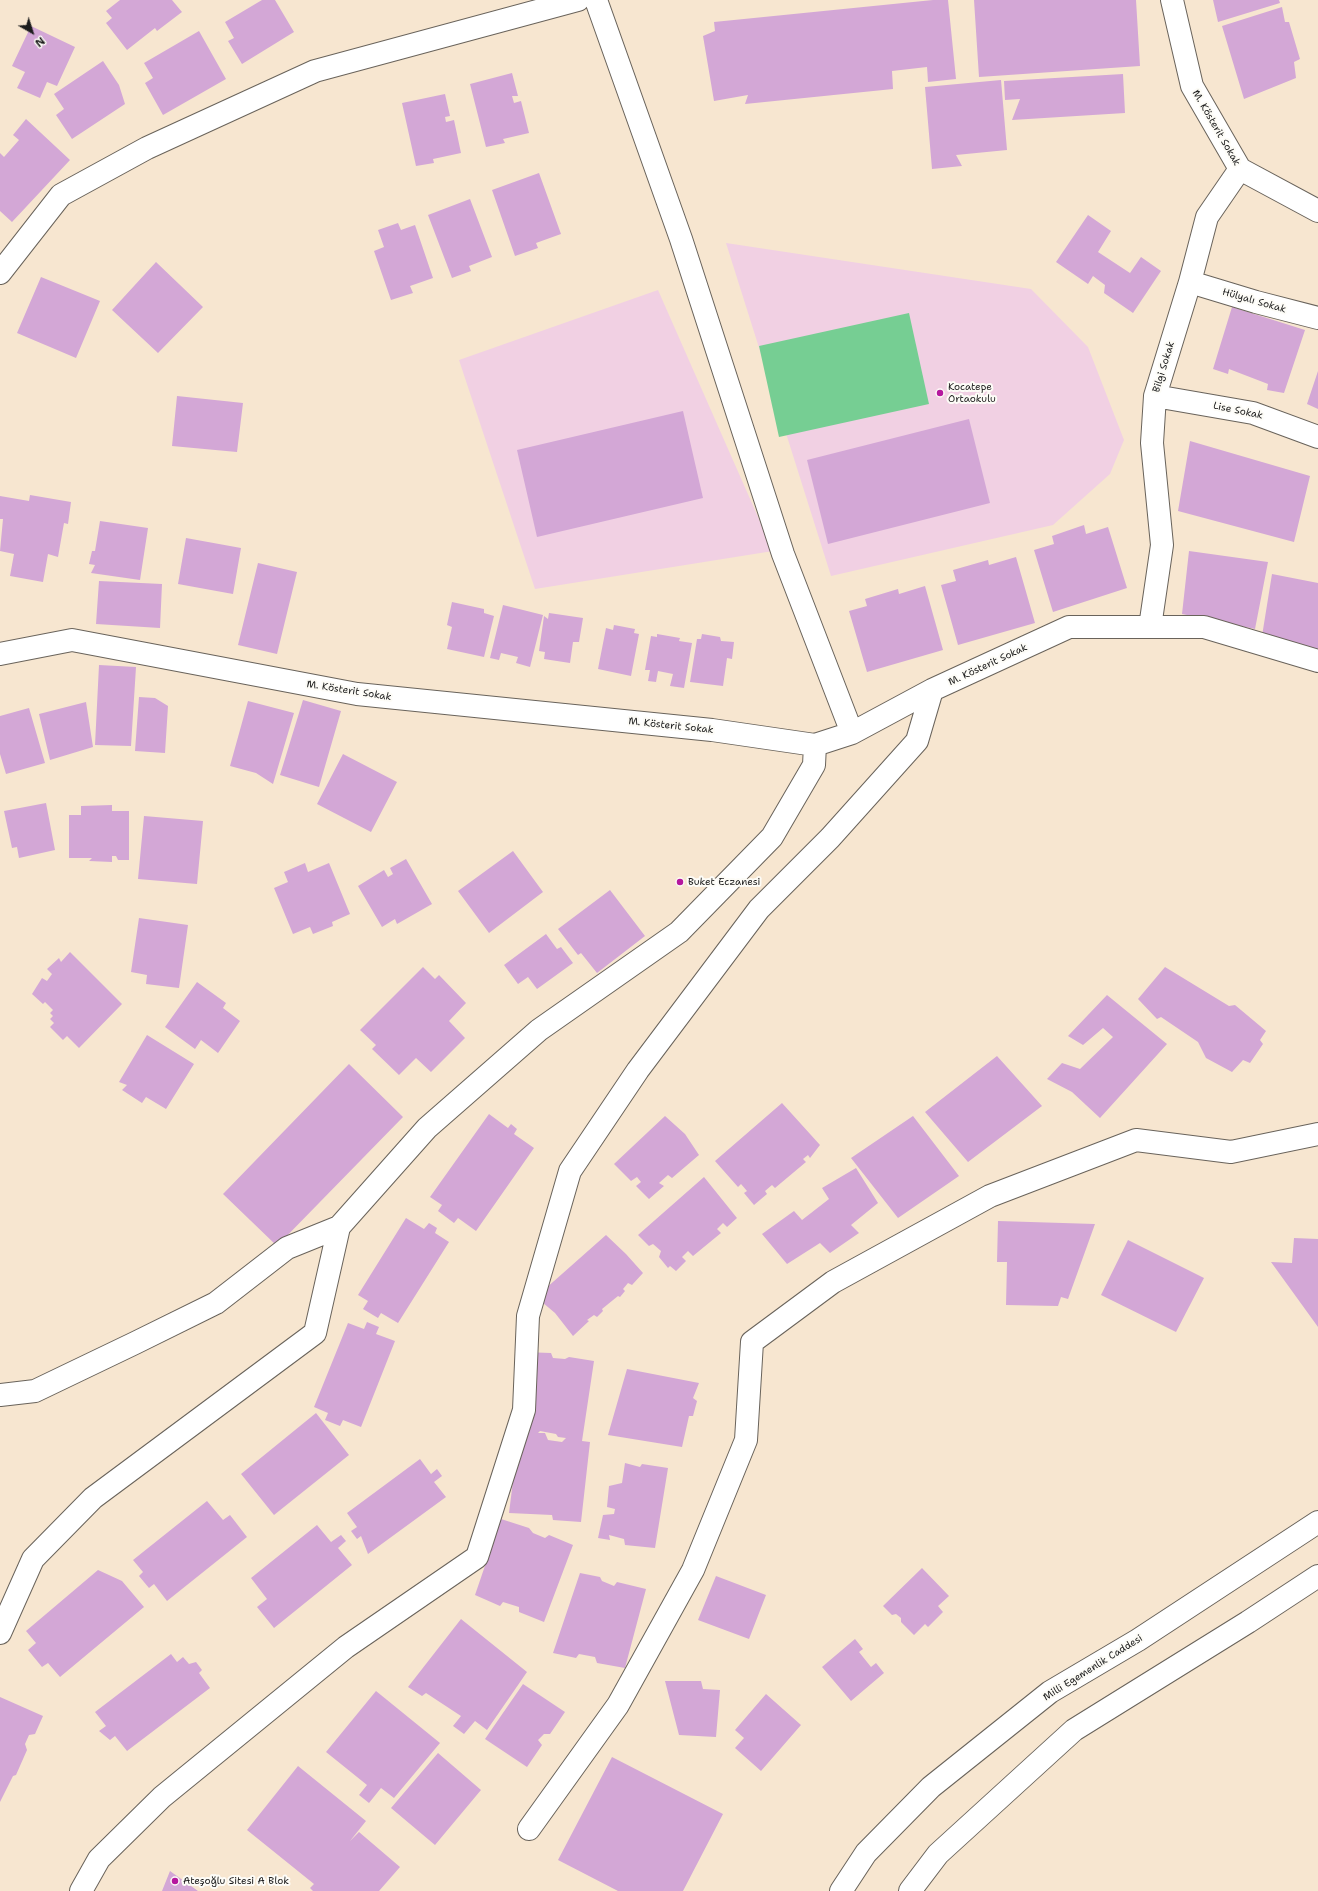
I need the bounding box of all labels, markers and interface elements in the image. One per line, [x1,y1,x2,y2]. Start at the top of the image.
north arrow [12,12,52,52]
text: N [32,33,48,50]
street label: M. Kösterit Sokak [1189,88,1243,168]
street label: Hülyalı Sokak [1221,286,1287,316]
street label: Bilgi Sokak [1151,340,1177,394]
place label: Kocatepe Ortaokulu [948,381,996,404]
marker: Kocatepe Ortaokulu [935,388,945,398]
street label: Lise Sokak [1212,400,1264,422]
street label: M. Kösterit Sokak [947,641,1029,689]
street label: M. Kösterit Sokak [306,678,392,704]
street label: M. Kösterit Sokak [628,716,714,736]
place label: Buket Eczanesi [688,876,760,888]
marker: Buket Eczanesi [675,877,685,887]
street label: Milli Egemenlik Caddesi [1041,1632,1145,1704]
place label: Ateşoğlu Sitesi A Blok [183,1875,289,1887]
marker: Ateşoğlu Sitesi A Blok [170,1876,180,1886]

